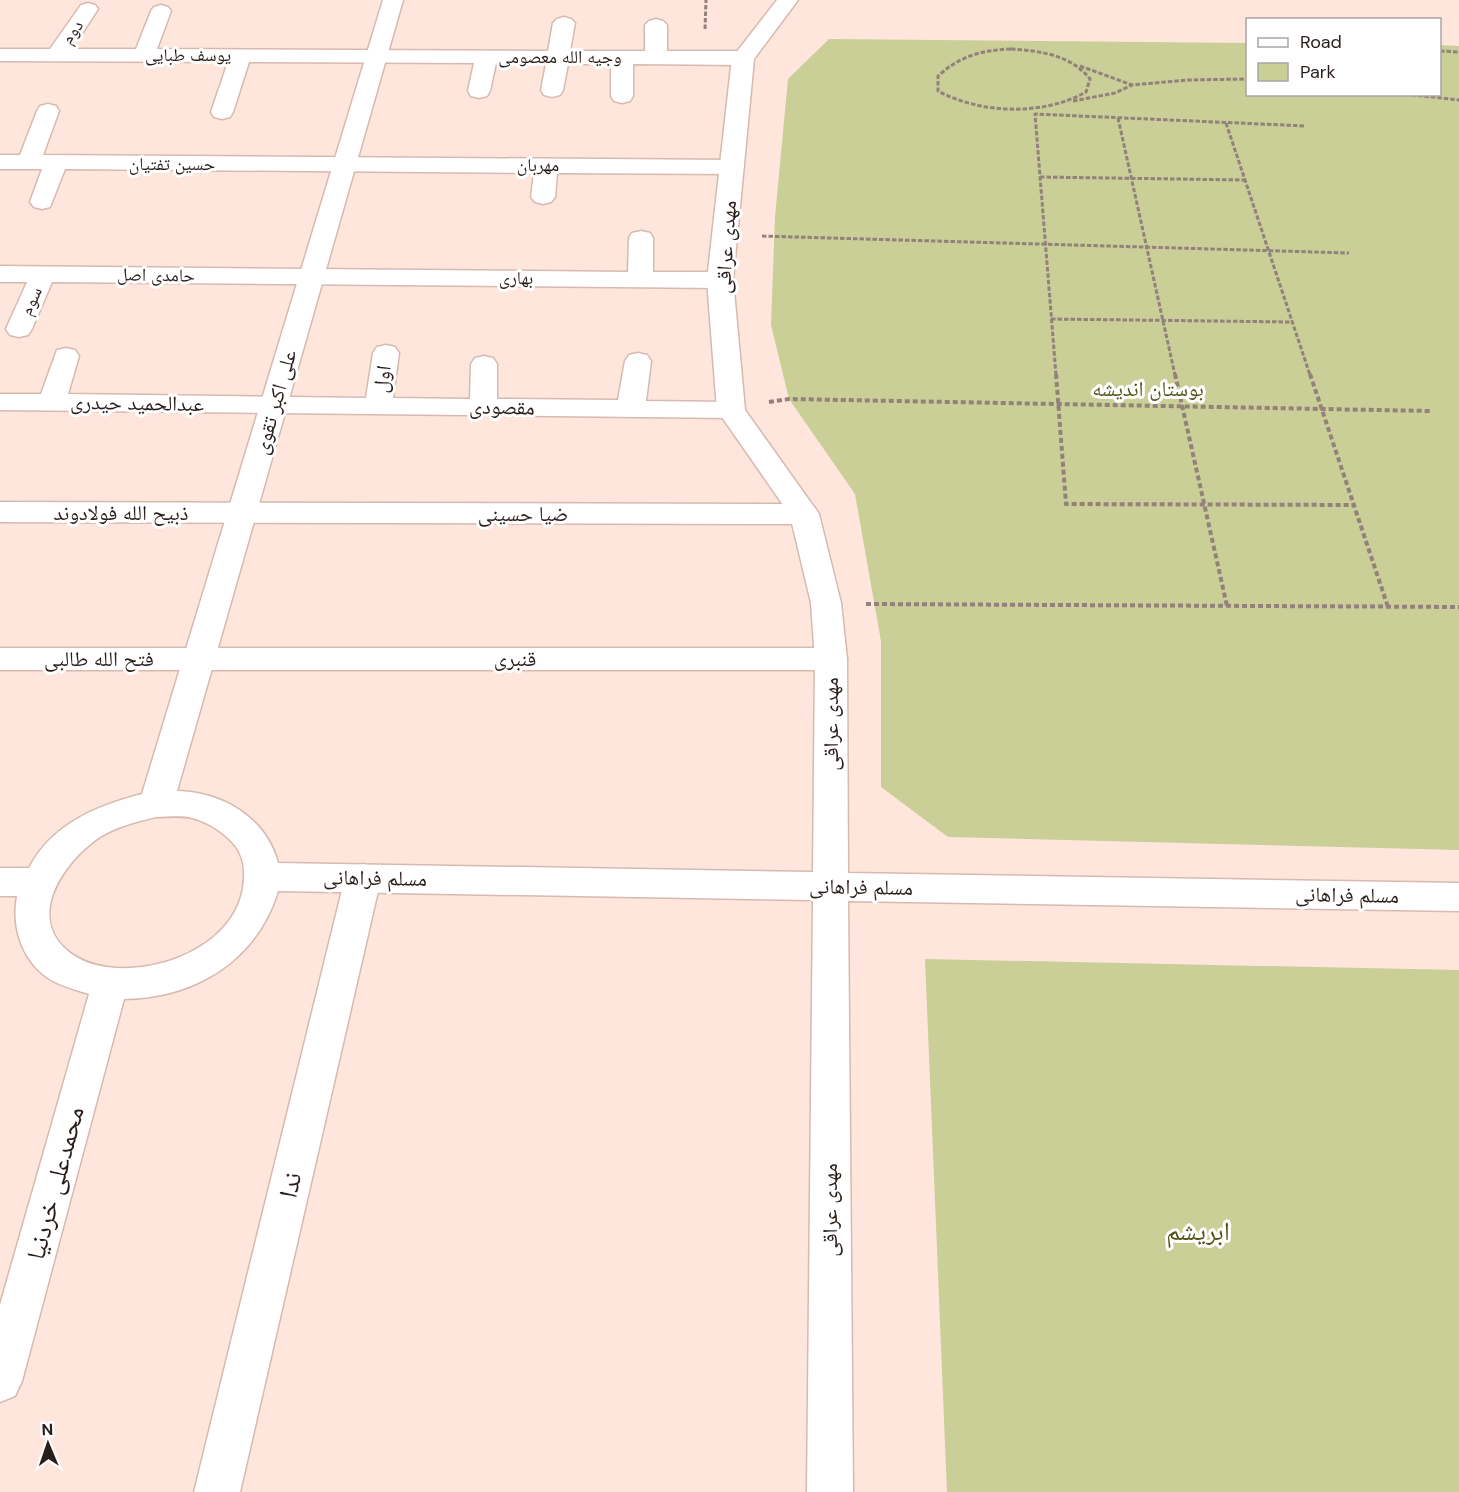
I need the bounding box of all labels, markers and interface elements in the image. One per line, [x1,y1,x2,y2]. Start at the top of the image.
street label: دوم [55,15,89,49]
legend [1246,18,1441,96]
text: Road [1300,30,1342,54]
street label: یوسف طبایی [145,43,231,67]
street label: وجیه الله معصومی [498,45,622,69]
text: Park [1300,60,1336,84]
street label: حسین تفتیان [129,152,215,176]
street label: مهربان [517,153,559,177]
street label: مهدی عراقی [709,199,743,295]
street label: حامدی اصل [117,262,195,288]
street label: بهاری [499,266,533,290]
street label: سوم [14,283,48,319]
street label: علی اکبر تقوی [247,346,303,458]
street label: اول [366,363,398,395]
park label: بوستان اندیشه [1092,375,1204,403]
street label: عبدالحمید حیدری [70,388,205,418]
street label: مقصودی [469,392,535,422]
street label: ذبیح الله فولادوند [53,499,189,527]
street label: ضیا حسینی [478,500,568,528]
street label: فتح الله طالبی [44,645,154,673]
street label: قنبری [494,645,536,673]
street label: مهدی عراقی [817,677,845,771]
street label: مسلم فراهانی [323,863,427,893]
street label: مسلم فراهانی [809,872,913,902]
street label: مسلم فراهانی [1295,880,1399,910]
street label: محمدعلی خردنیا [18,1103,92,1263]
street label: مهدی عراقی [816,1163,844,1257]
street label: ندا [271,1169,309,1201]
park label: ابریشم [1166,1214,1230,1248]
north arrow [18,1414,78,1474]
text: N [41,1419,54,1440]

